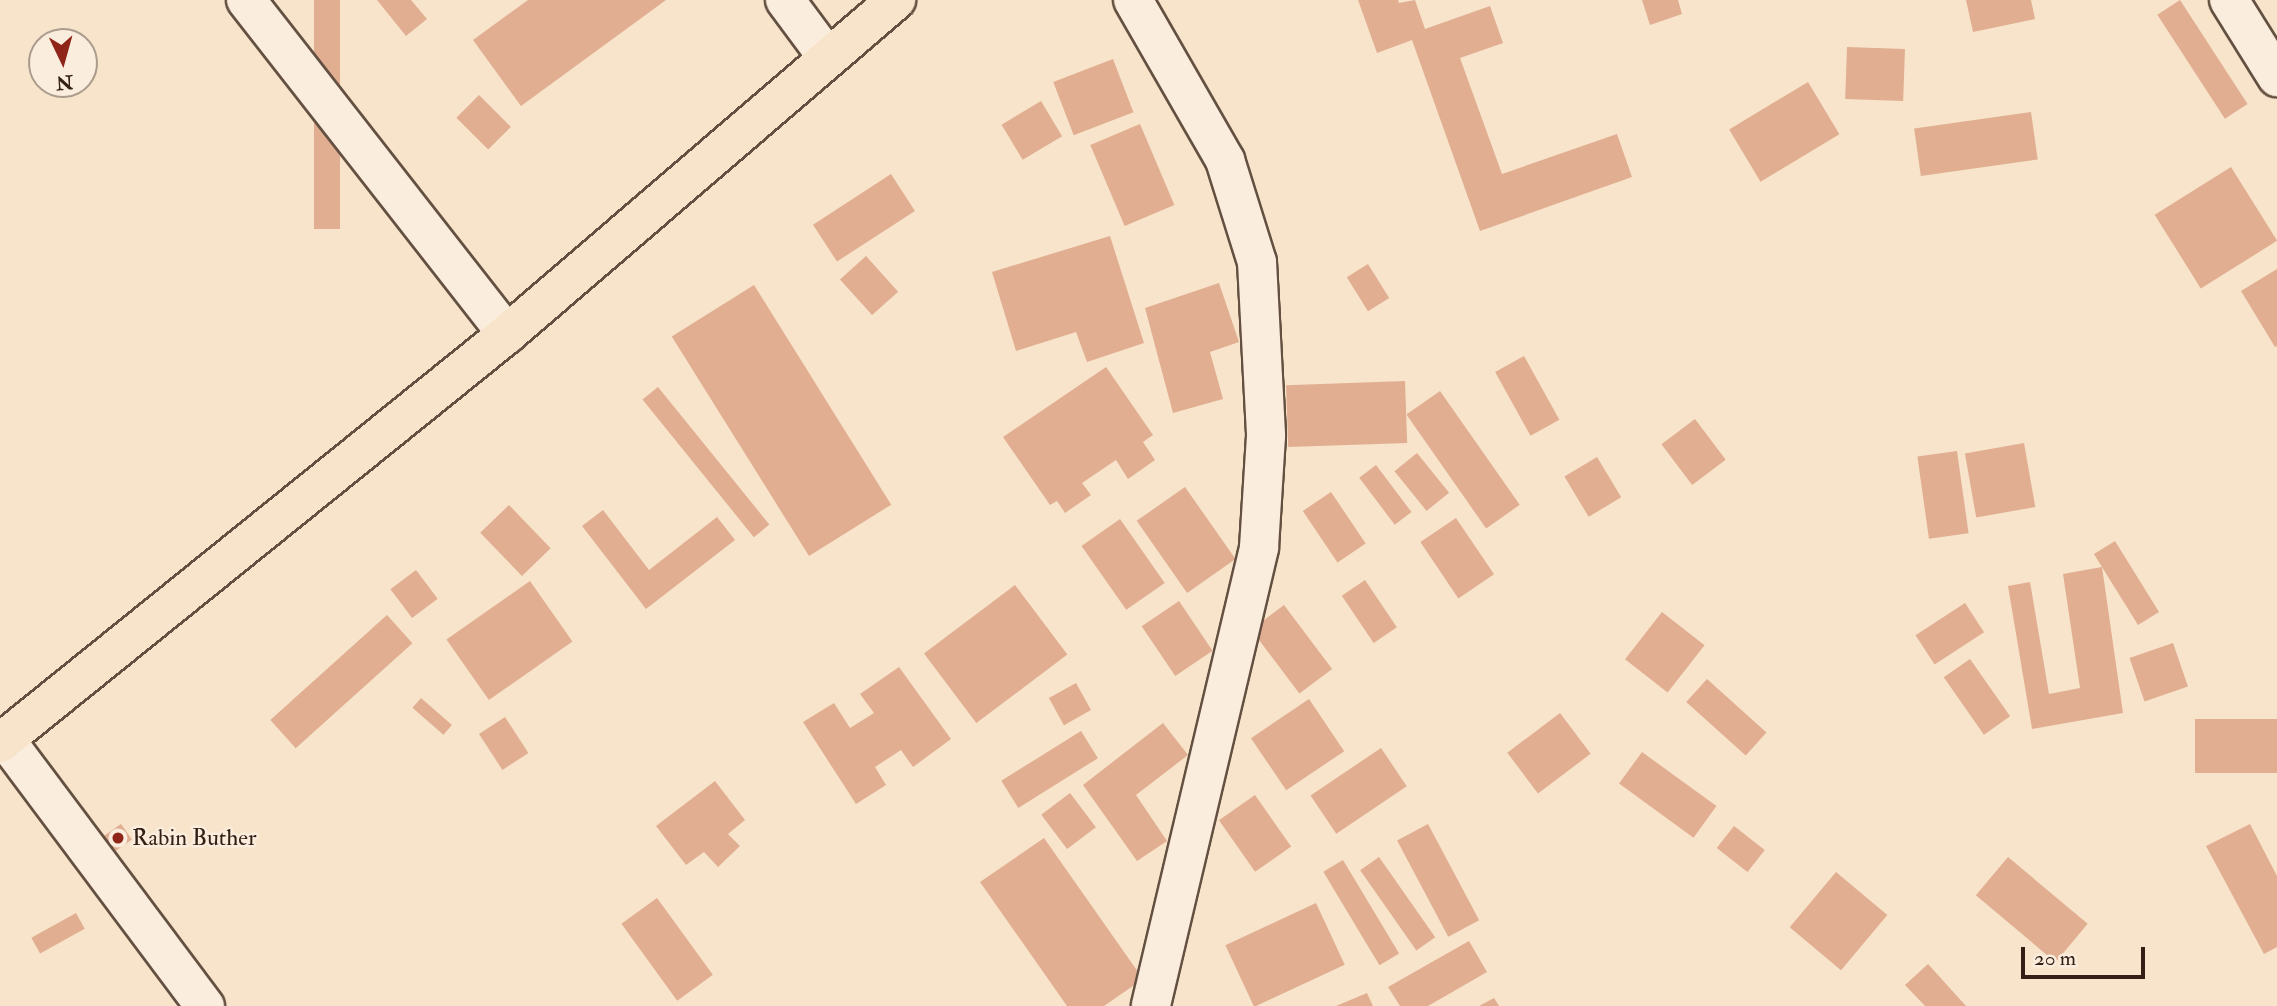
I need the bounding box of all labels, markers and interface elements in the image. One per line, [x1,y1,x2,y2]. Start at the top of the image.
north arrow [28,28,98,98]
text: N [55,69,74,95]
place label: Rabin Buther [132,824,257,852]
marker: Rabin Buther [110,830,126,846]
scale bar [2025,932,2149,976]
text: 20 m [2034,945,2076,972]

